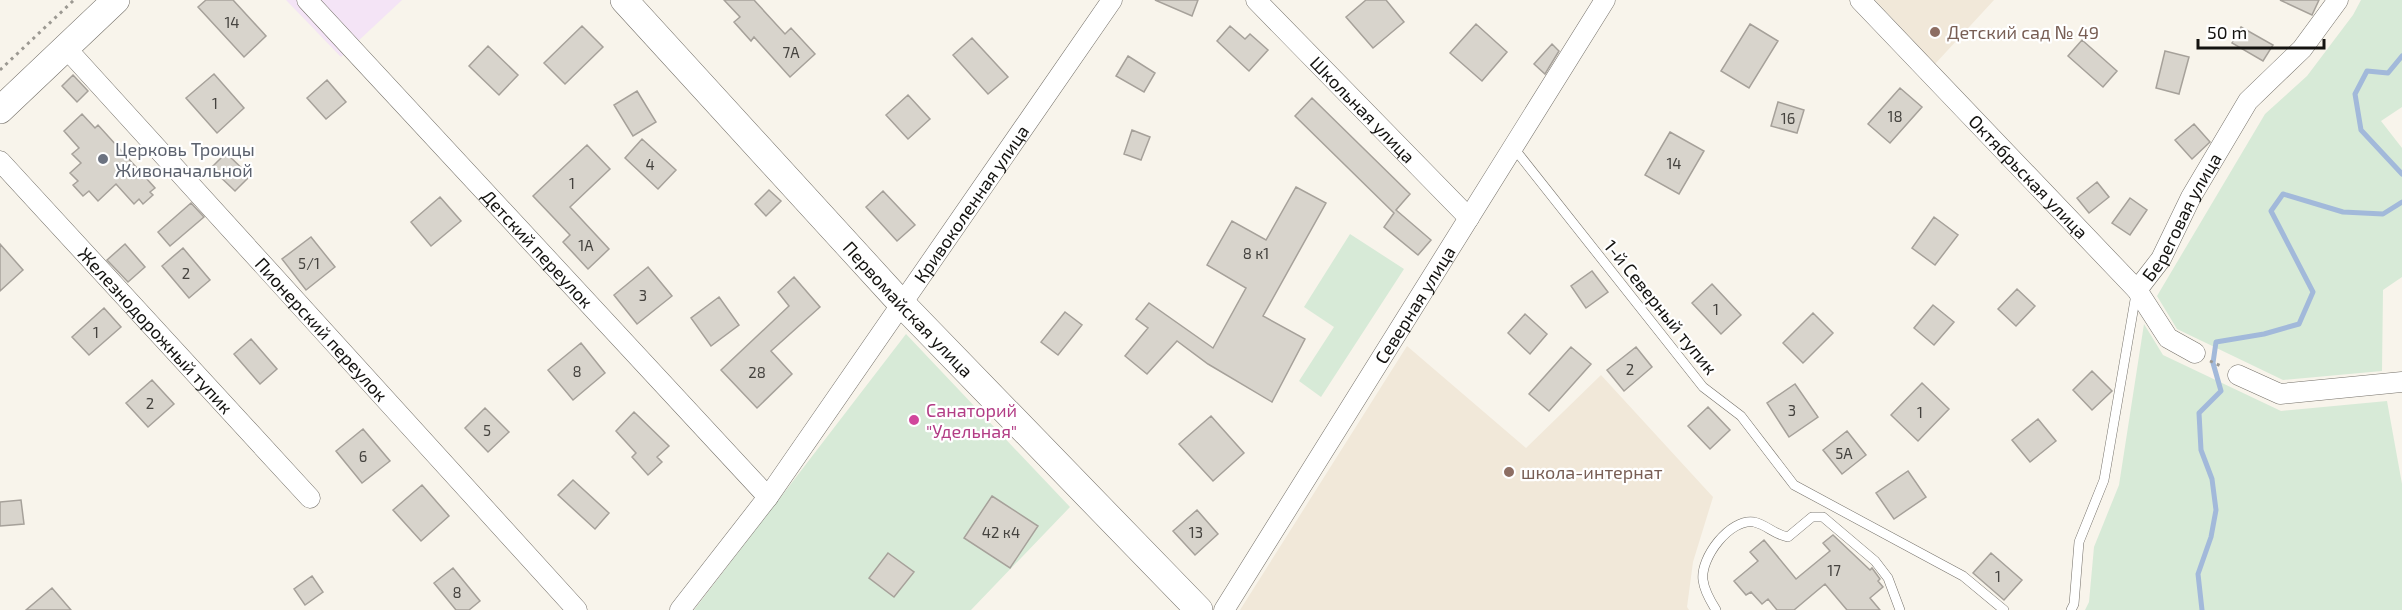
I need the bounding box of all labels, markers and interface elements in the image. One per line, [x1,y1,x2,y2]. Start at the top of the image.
scale bar [2198,12,2324,50]
house number: 14 [224,13,240,31]
place label: Детский сад № 49 [1947,21,2099,43]
text: 50 m [2207,21,2247,43]
marker: Детский сад № 49 [1928,25,1942,39]
house number: 7А [782,43,800,61]
street label: Школьная улица [1306,52,1420,167]
house number: 1 [212,94,218,112]
house number: 18 [1887,107,1903,125]
house number: 16 [1781,109,1795,127]
street label: Октябрьская улица [1964,110,2093,243]
street label: Кривоколенная улица [909,121,1033,287]
place label: Церковь Троицы Живоначальной [115,138,255,181]
street label: Береговая улица [2137,149,2226,285]
marker: Церковь Троицы Живоначальной [96,152,110,166]
house number: 14 [1666,154,1682,172]
house number: 4 [645,155,655,173]
house number: 1 [569,174,575,192]
street label: Детский переулок [477,185,598,313]
street label: 1-й Северный тупик [1600,235,1722,379]
house number: 1А [578,236,594,254]
street label: Первомайская улица [839,236,978,382]
street label: Северная улица [1370,242,1460,368]
street label: Железнодорожный тупик [74,243,238,418]
house number: 8 к1 [1243,244,1269,262]
street label: Пионерский переулок [251,253,393,406]
house number: 5/1 [298,254,320,272]
house number: 2 [182,264,190,282]
house number: 3 [639,286,647,304]
house number: 1 [1713,300,1719,318]
house number: 1 [93,323,99,341]
house number: 2 [1626,360,1634,378]
house number: 8 [572,362,582,380]
house number: 28 [748,363,766,381]
house number: 2 [146,394,154,412]
place label: Санаторий "Удельная" [926,399,1017,442]
house number: 3 [1788,401,1796,419]
house number: 1 [1917,403,1923,421]
marker: Санаторий "Удельная" [907,413,921,427]
house number: 5 [483,421,491,439]
house number: 5А [1835,444,1853,462]
house number: 6 [359,447,367,465]
place label: школа-интернат [1521,461,1663,483]
marker: школа-интернат [1502,465,1516,479]
house number: 42 к4 [982,523,1020,541]
house number: 13 [1189,523,1203,541]
house number: 17 [1827,561,1841,579]
house number: 1 [1995,567,2001,585]
house number: 8 [452,583,462,601]

